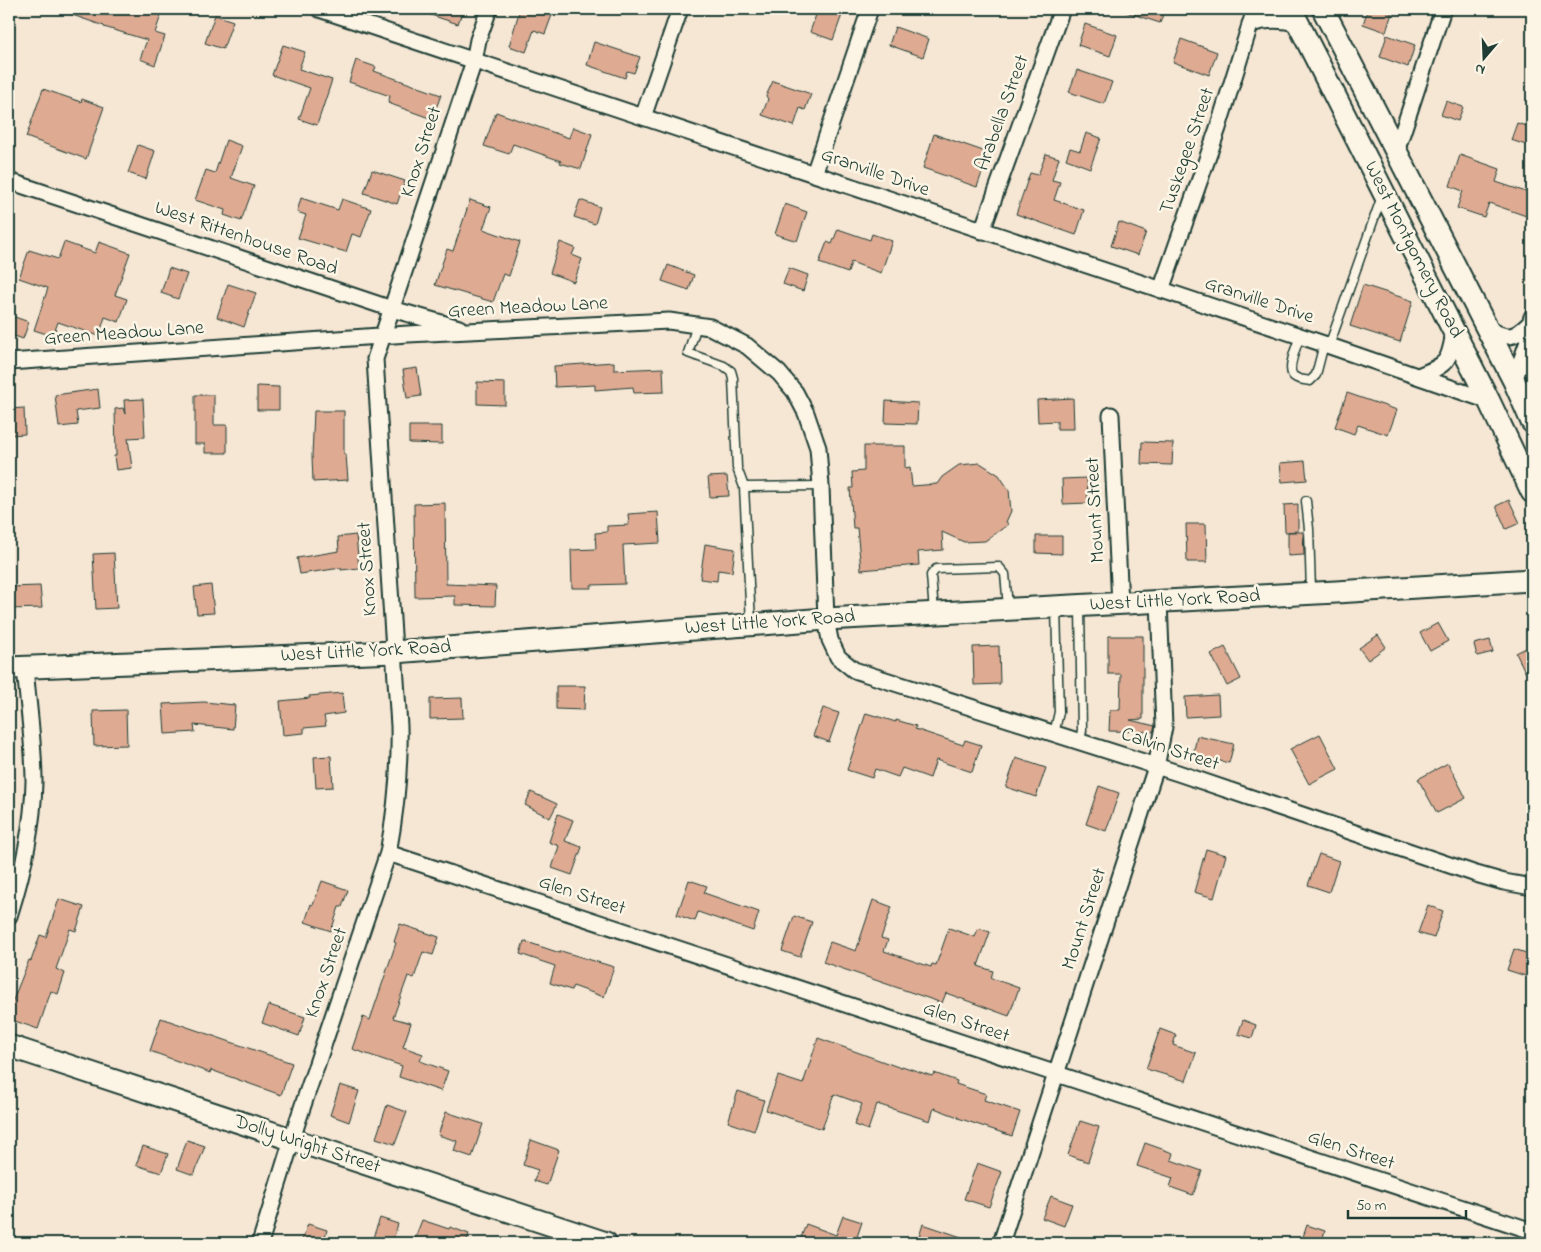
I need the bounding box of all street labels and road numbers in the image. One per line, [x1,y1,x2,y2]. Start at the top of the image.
street label: Arabella Street [969,51,1038,175]
street label: Tuskegee Street [1153,84,1224,218]
street label: Knox Street [394,102,450,201]
street label: Granville Drive [817,141,933,205]
street label: West Montgomery Road [1355,156,1470,344]
street label: West Rittenhouse Road [150,194,342,284]
street label: Granville Drive [1201,270,1317,332]
street label: Green Meadow Lane [447,289,609,327]
street label: Green Meadow Lane [43,314,205,354]
street label: Mount Street [1079,456,1113,564]
street label: Knox Street [350,521,386,617]
street label: West Little York Road [1089,582,1261,620]
street label: West Little York Road [684,603,856,643]
street label: West Little York Road [280,633,452,671]
street label: Calvin Street [1117,720,1223,780]
street label: Mount Street [1055,864,1115,974]
street label: Glen Street [535,868,630,924]
street label: Knox Street [298,923,356,1022]
street label: Glen Street [919,995,1014,1051]
street label: Dolly Wright Street [229,1107,384,1183]
street label: Glen Street [1304,1123,1399,1179]

